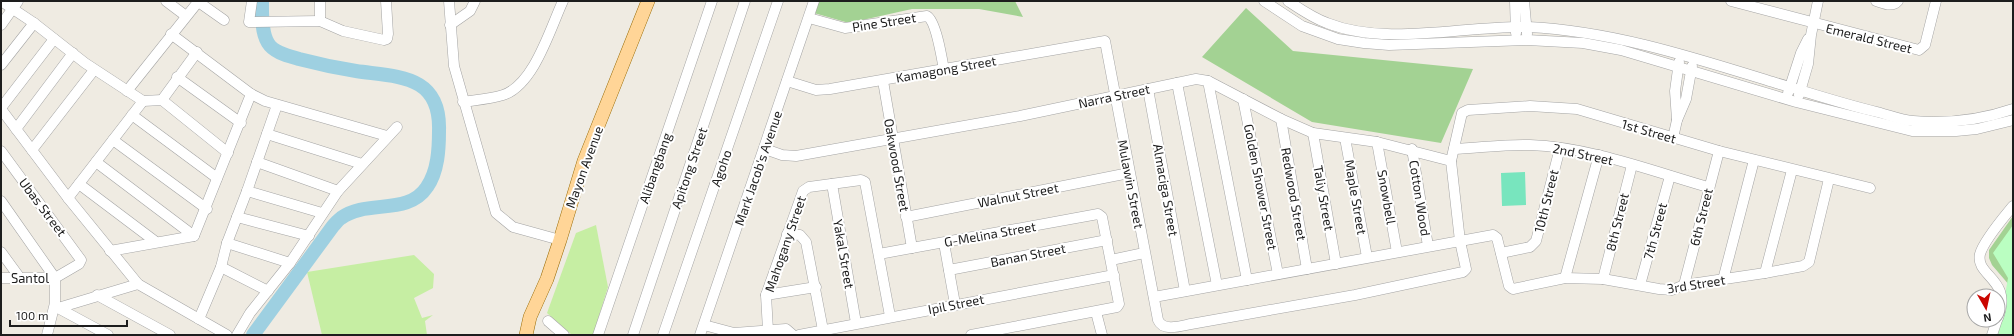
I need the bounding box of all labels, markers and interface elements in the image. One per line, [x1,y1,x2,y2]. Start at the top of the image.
street label: Pine Street [851,9,917,35]
street label: Emerald Street [1824,20,1914,56]
street label: Kamagong Street [895,52,998,86]
street label: Narra Street [1077,81,1151,111]
street label: Mark Jacob's Avenue [731,108,785,228]
street label: 1st Street [1620,116,1678,146]
street label: Oakwood Street [881,117,913,213]
street label: Golden Shower Street [1241,123,1281,251]
street label: Mayon Avenue [562,124,606,210]
street label: Apitong Street [668,125,710,211]
street label: Alibangbang [635,130,675,206]
street label: Mulawin Street [1115,138,1147,230]
street label: 2nd Street [1551,140,1615,168]
street label: Almaciga Street [1150,143,1182,237]
street label: Redwood Street [1278,146,1310,242]
street label: Agoho [707,148,735,188]
street label: Maple Street [1342,158,1370,236]
street label: Cotton Wood [1406,159,1434,237]
street label: Taliy Street [1310,164,1338,232]
street label: 10th Street [1530,168,1562,234]
street label: Snowbell [1374,169,1400,226]
street label: Ubas Street [16,175,70,239]
street label: Walnut Street [976,179,1060,211]
street label: 6th Street [1686,186,1716,248]
street label: 8th Street [1602,191,1632,253]
street label: Mahogany Street [761,194,809,294]
street label: 7th Street [1640,201,1670,261]
street label: Yakal Street [830,218,858,290]
street label: G-Melina Street [943,218,1037,250]
street label: Banan Street [989,240,1067,270]
street label: Santol [11,270,49,286]
street label: 3rd Street [1666,271,1726,297]
north arrow [1966,288,2006,328]
street label: Ipil Street [927,291,985,317]
scale bar [10,302,127,328]
text: 100 m [16,308,48,322]
text: N [1983,311,1993,325]

